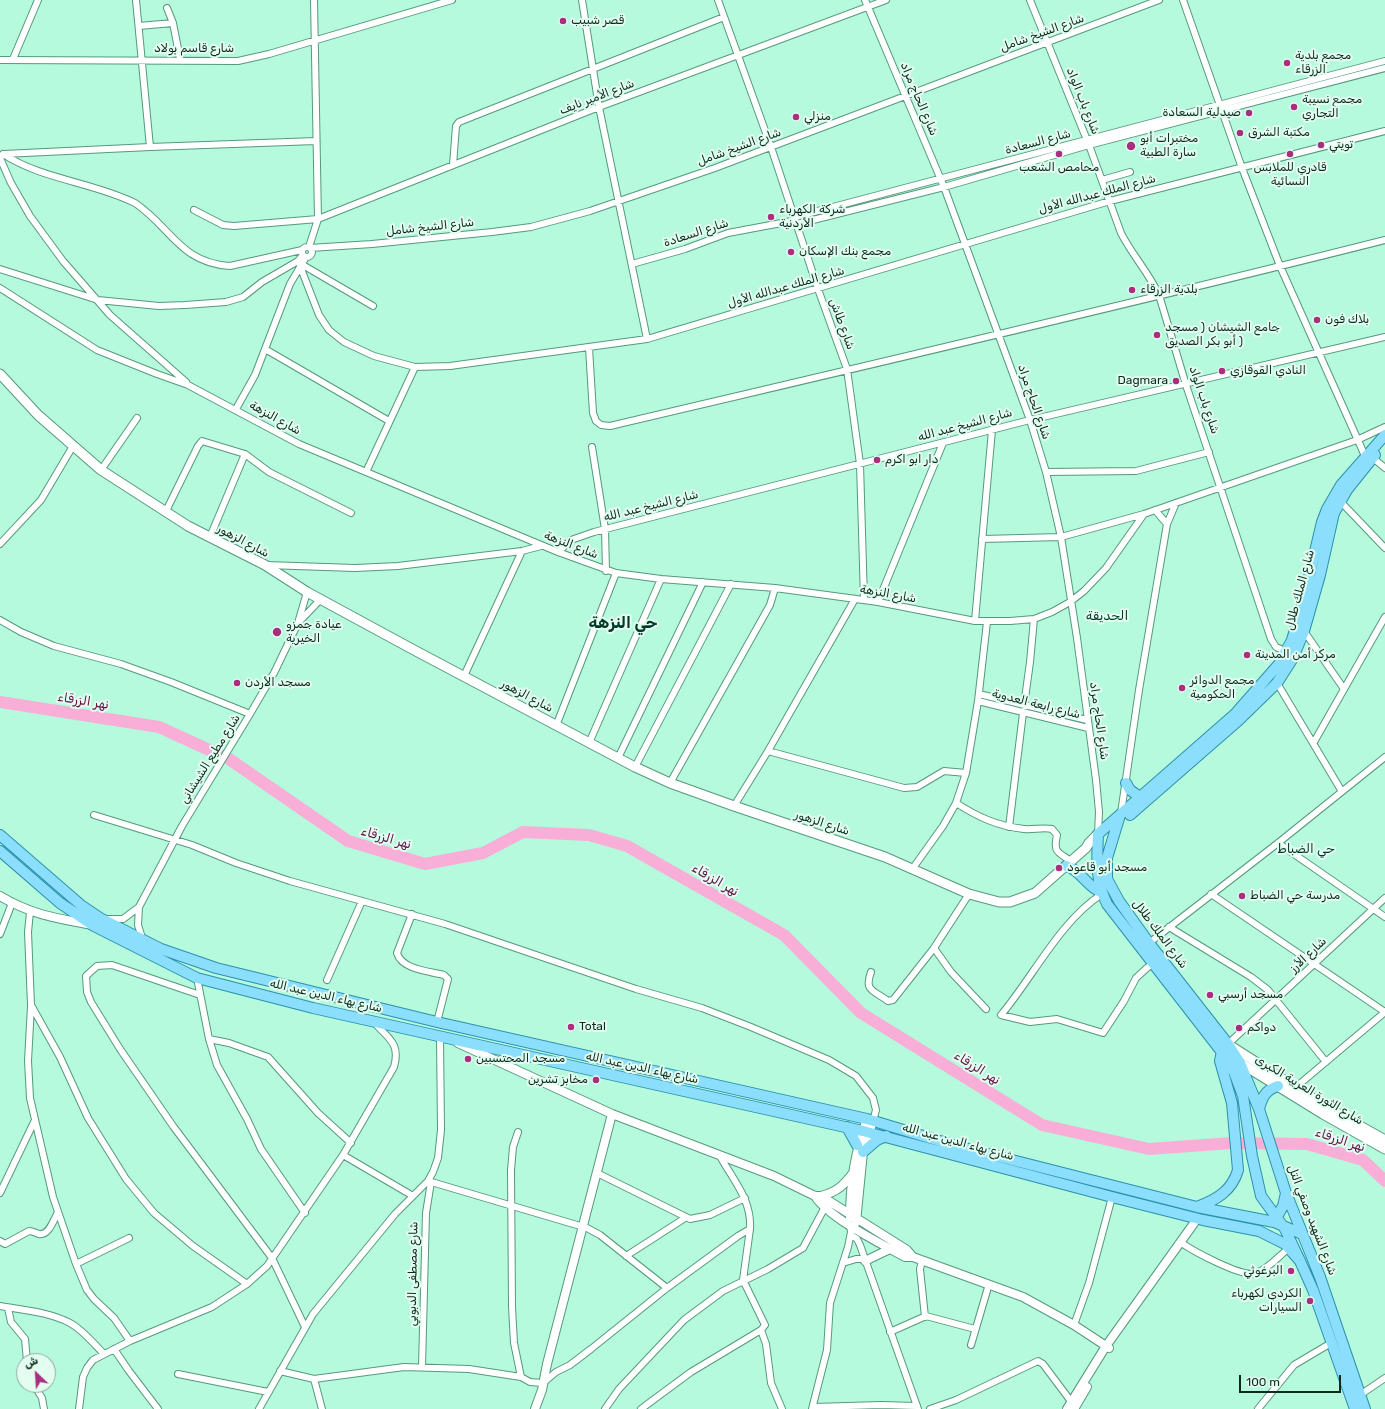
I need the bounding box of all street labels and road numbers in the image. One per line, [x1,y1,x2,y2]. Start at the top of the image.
street label: شارع الشيخ شامل [998,11,1086,55]
street label: شارع قاسم بولاد [154,42,234,56]
street label: شارع الحاج مراد [897,60,941,138]
street label: شارع باب الواد [1063,66,1103,136]
street label: شارع الأمير نايف [558,76,636,118]
street label: شارع الشيخ شامل [695,125,783,169]
street label: شارع السعادة [1004,126,1072,158]
street label: شارع الملك عبدالله الأول [1037,171,1157,217]
street label: شارع الشيخ شامل [385,215,475,239]
street label: شارع السعادة [662,216,730,250]
street label: شارع الملك عبدالله الأول [726,263,846,311]
street label: شارع طاش [826,296,858,352]
street label: شارع الحاج مراد [1014,363,1054,441]
street label: شارع باب الواد [1186,364,1222,436]
street label: شارع النزهة [247,398,303,438]
street label: شارع الشيخ عبد الله [916,405,1014,445]
street label: شارع الشيخ عبد الله [602,487,700,525]
street label: شارع الزهور [215,521,271,561]
street label: شارع النزهة [542,528,600,562]
street label: شارع الملك طلال [1282,548,1318,632]
street label: شارع النزهة [859,582,917,606]
street label: شارع الزهور [499,676,555,716]
street label: شارع الحاج مراد [1086,681,1112,761]
street label: شارع رابعة العدوية [990,686,1082,722]
street label: شارع مطيع الشيشاني [177,712,243,806]
street label: شارع الزهور [793,807,851,839]
street label: شارع الملك طلال [1129,897,1191,971]
street label: شارع الأرز [1286,934,1330,976]
street label: شارع بهاء الدين عبد الله [269,976,383,1016]
street label: شارع بهاء الدين عبد الله [584,1049,700,1087]
street label: شارع الثورة العربية الكبرى [1252,1052,1366,1128]
street label: شارع بهاء الدين عبد الله [901,1120,1015,1164]
street label: شارع الشهيد وصفي التل [1284,1163,1340,1277]
street label: شارع مصطفى الدبوبي [405,1221,421,1327]

